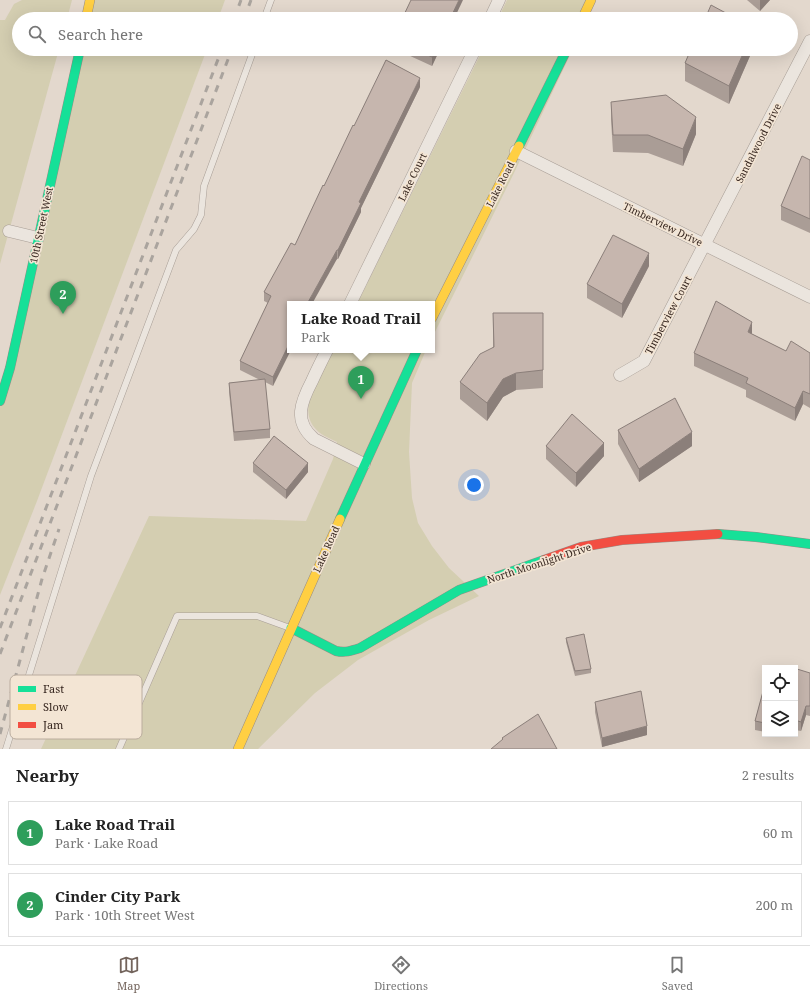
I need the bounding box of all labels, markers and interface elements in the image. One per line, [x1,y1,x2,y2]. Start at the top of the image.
search box [12,12,798,56]
icon: search [26,23,48,45]
text: Search here [58,24,143,44]
street label: Sandalwood Drive [732,101,784,185]
street label: Lake Court [394,150,430,203]
street label: Lake Road [483,159,517,209]
street label: 10th Street West [26,185,56,264]
street label: Timberview Drive [621,199,705,249]
street label: Timberview Court [641,273,695,357]
pin: 2 [50,281,76,314]
popup [287,301,435,353]
text: Lake Road Trail [301,308,421,328]
text: Park [301,328,330,346]
pin: 1 [348,366,374,399]
your location [464,475,484,495]
street label: Lake Road [310,524,342,574]
street label: North Moonlight Drive [485,540,593,586]
map controls [762,665,798,737]
button: locate [762,665,798,701]
legend [10,675,142,739]
text: Fast [43,681,64,696]
text: Slow [43,699,69,714]
button: layers [762,701,798,737]
text: Jam [42,717,64,732]
text: Nearby [16,764,79,787]
text: 2 results [742,766,794,784]
text: Lake Road Trail [55,814,175,834]
text: 1 [26,824,34,842]
text: 60 m [763,824,793,842]
text: Park · Lake Road [55,834,158,852]
text: Cinder City Park [55,886,180,906]
text: 2 [26,896,34,914]
text: 200 m [756,896,793,914]
text: Park · 10th Street West [55,906,195,924]
tab: Map [117,954,140,993]
tab: Directions [374,954,428,993]
tab: Saved [662,954,693,993]

